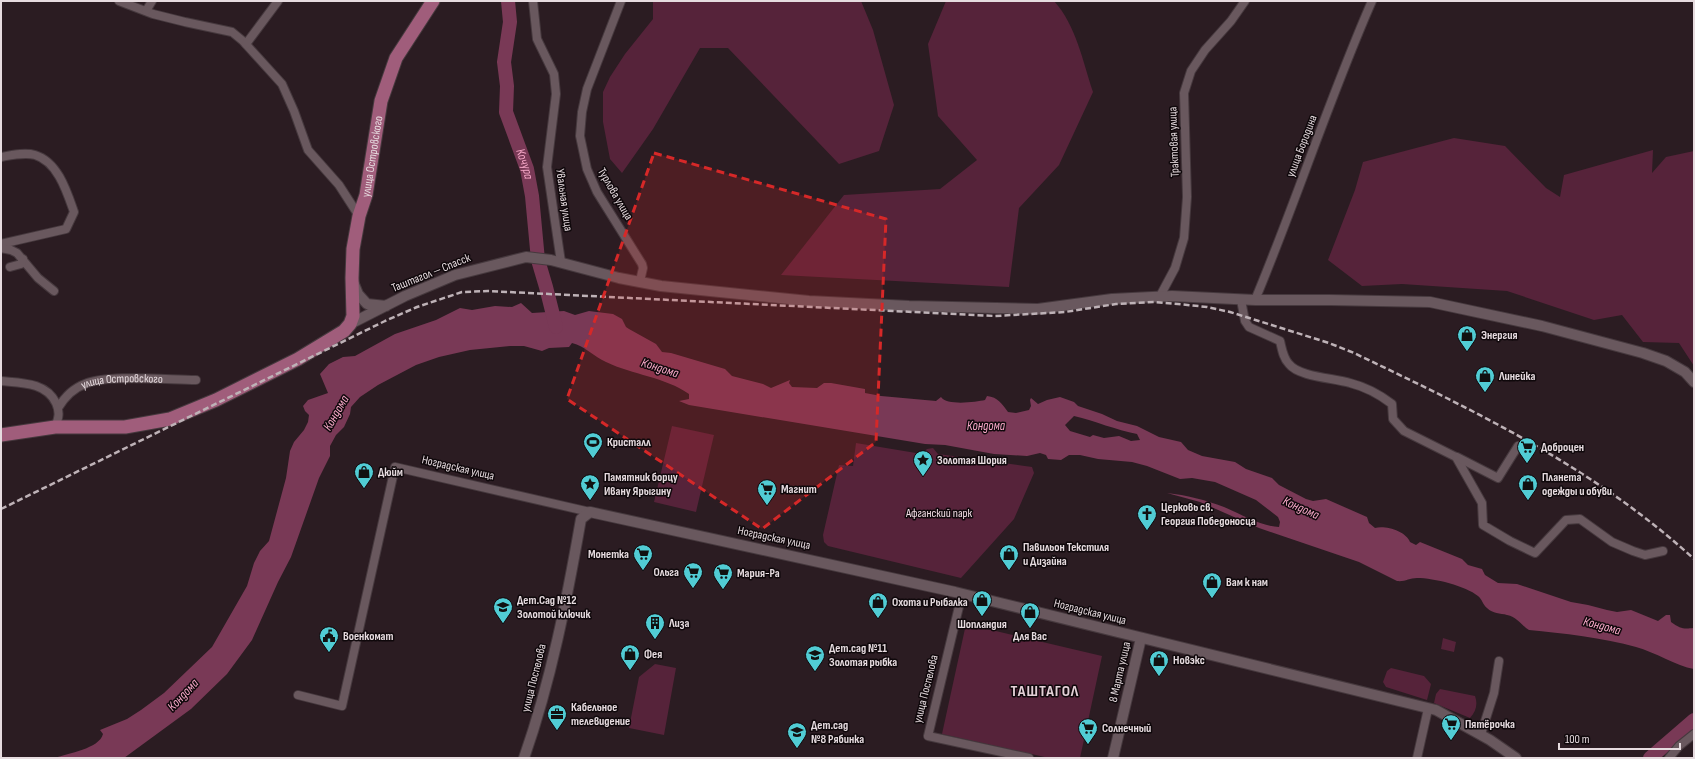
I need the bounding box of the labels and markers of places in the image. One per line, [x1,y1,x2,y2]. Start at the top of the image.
shop icon: Энергия [1456,324,1478,352]
place label: Энергия [1481,328,1518,343]
shop icon: Линейка [1474,365,1496,393]
place label: Линейка [1498,369,1535,384]
sports icon: Кристалл [582,431,604,459]
place label: Кристалл [607,435,651,450]
supermarket icon: Доброцен [1516,436,1538,464]
place label: Доброцен [1541,440,1584,455]
place icon: Золотая Шория [912,449,934,477]
place label: Золотая Шория [937,453,1007,468]
shop icon: Дюйм [353,461,375,489]
place label: Дюйм [378,465,403,480]
place label: Памятник борцу Ивану Ярыгину [604,470,678,499]
place label: Планета одежды и обуви [1542,470,1612,499]
place icon: Памятник борцу Ивану Ярыгину [579,473,601,501]
shop icon: Планета одежды и обуви [1517,473,1539,501]
supermarket icon: Магнит [756,478,778,506]
place label: Магнит [781,482,817,497]
place label: Церковь св. Георгия Победоносца [1161,500,1256,529]
church icon: Церковь св. Георгия Победоносца [1136,503,1158,531]
place label: Павильон Текстиля и Дизайна [1023,540,1109,569]
supermarket icon: Монетка [632,543,654,571]
shop icon: Павильон Текстиля и Дизайна [998,543,1020,571]
place label: Монетка [588,547,629,562]
supermarket icon: Ольга [682,561,704,589]
supermarket icon: Мария-Ра [712,562,734,590]
place label: Ольга [653,565,679,580]
place label: Мария-Ра [737,566,780,581]
shop icon: Вам к нам [1201,571,1223,599]
place label: Вам к нам [1226,575,1268,590]
shop icon: Шопландия [971,589,993,617]
shop icon: Охота и Рыбалка [867,591,889,619]
place label: Дет.Сад №12 Золотой ключик [517,593,592,622]
place label: Охота и Рыбалка [892,595,968,610]
school or university icon: Дет.Сад №12 Золотой ключик [492,596,514,624]
shop icon: Для Вас [1019,601,1041,629]
building icon: Лиза [644,612,666,640]
place label: Лиза [668,616,689,631]
place label: Шопландия [957,617,1007,632]
public building icon: Военкомат [318,625,340,653]
place label: Военкомат [343,629,394,644]
place label: Для Вас [1013,629,1047,644]
place label: Дет.сад №11 Золотая рыбка [829,641,897,670]
shop icon: Фея [619,643,641,671]
school or university icon: Дет.сад №11 Золотая рыбка [804,644,826,672]
place label: Фея [644,647,662,662]
shop icon: Новэкс [1148,649,1170,677]
place label: Новэкс [1173,653,1205,668]
place label: Кабельное телевидение [571,700,630,729]
office icon: Кабельное телевидение [546,703,568,731]
supermarket icon: Пятёрочка [1440,713,1462,741]
supermarket icon: Солнечный [1077,717,1099,745]
place label: Пятёрочка [1465,717,1515,732]
place label: Дет.сад №8 Рябинка [811,718,864,747]
school or university icon: Дет.сад №8 Рябинка [786,721,808,749]
place label: Солнечный [1102,721,1151,736]

